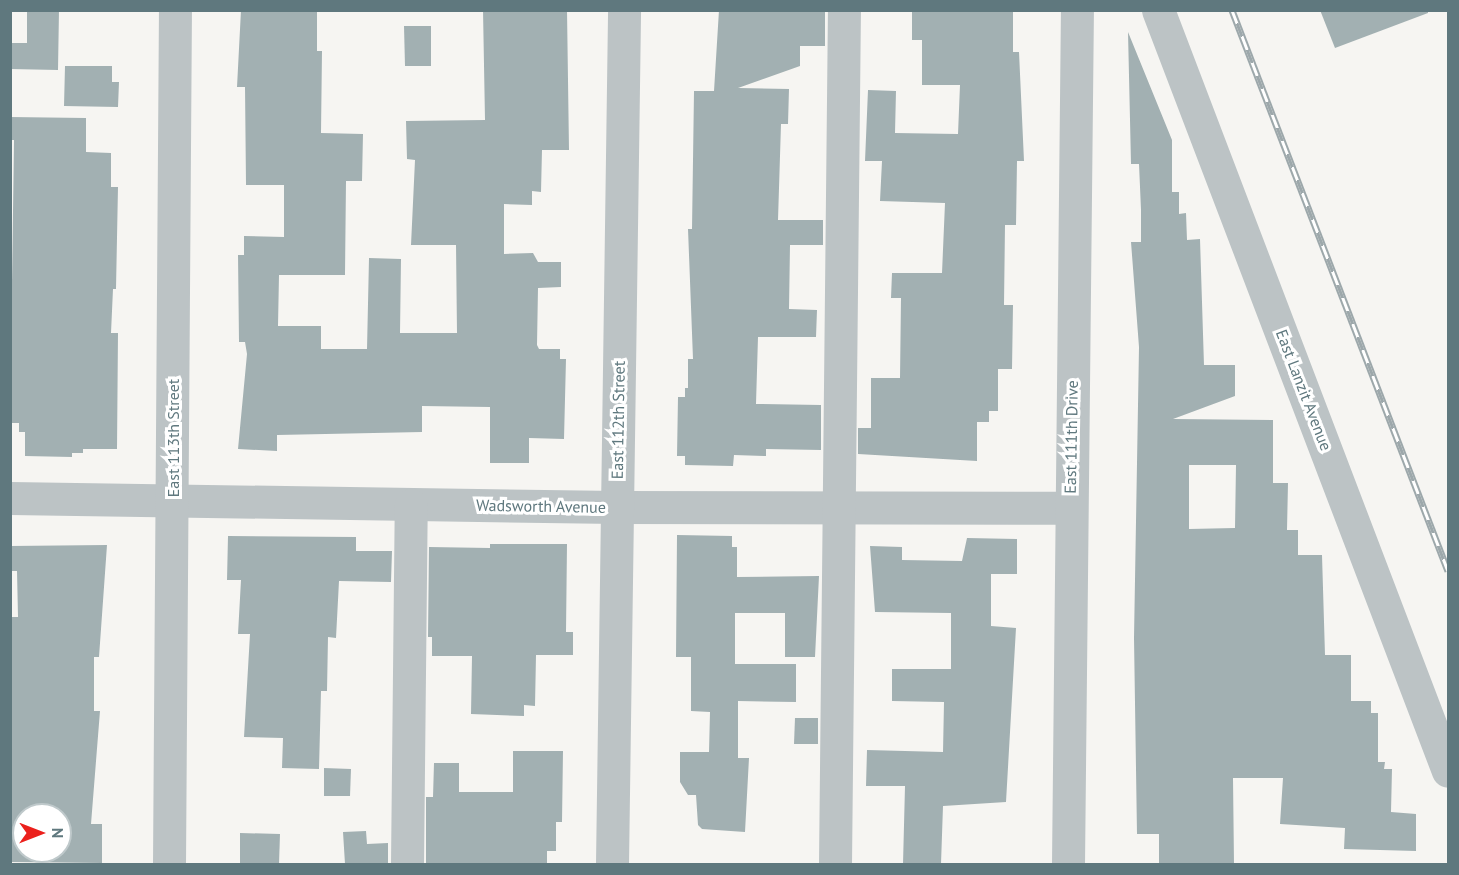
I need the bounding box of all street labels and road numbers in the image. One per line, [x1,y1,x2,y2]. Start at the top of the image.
street label: East Lanzit Avenue [1272,326,1336,454]
street label: East 112th Street [607,361,629,479]
street label: East 113th Street [163,379,183,497]
street label: East 111th Drive [1060,380,1082,494]
street label: Wadsworth Avenue [476,495,606,517]

